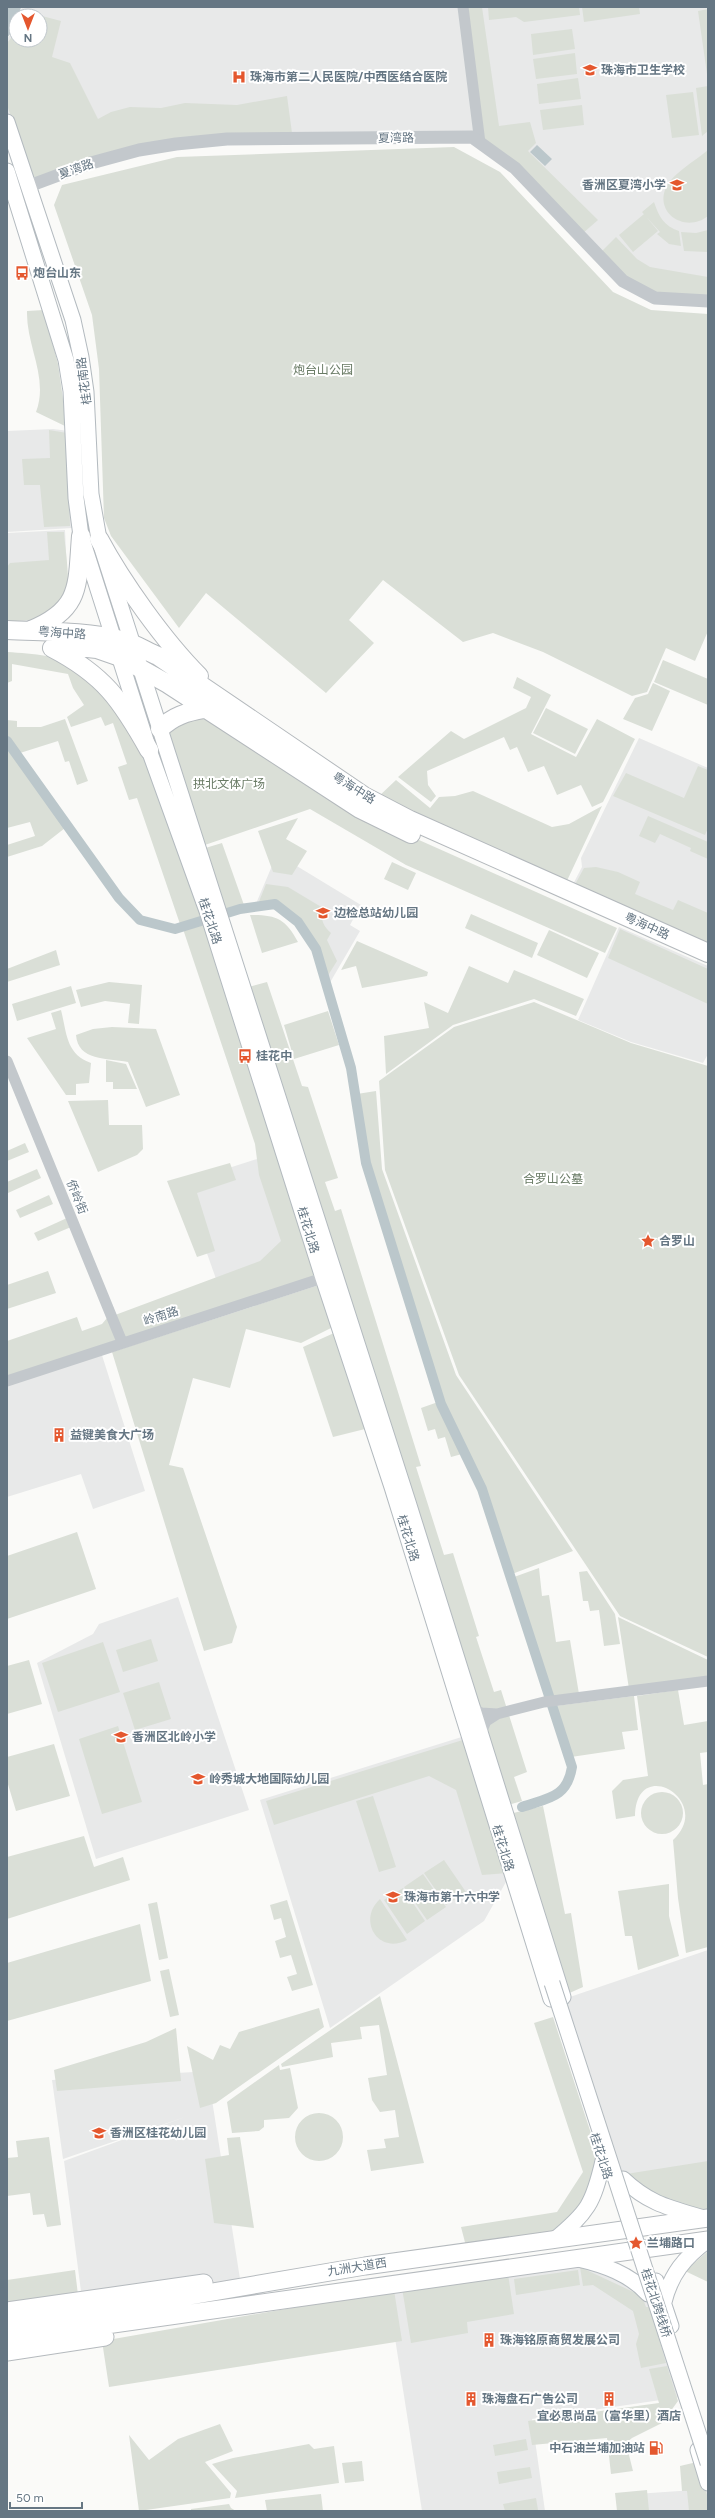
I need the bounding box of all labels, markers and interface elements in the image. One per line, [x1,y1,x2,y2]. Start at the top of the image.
north arrow [8,8,48,48]
text: N [24,31,32,44]
school or university icon: 珠海市卫生学校 [582,62,598,78]
place label: 珠海市卫生学校 [601,63,685,77]
hospital icon: 珠海市第二人民医院/中西医结合医院 [231,69,247,85]
place label: 珠海市第二人民医院/中西医结合医院 [250,70,447,84]
street label: 夏湾路 [378,131,414,145]
street label: 夏湾路 [57,157,95,181]
school or university icon: 香洲区夏湾小学 [669,177,685,193]
place label: 香洲区夏湾小学 [582,178,666,192]
bus stop icon: 炮台山东 [14,265,30,281]
place label: 炮台山东 [33,266,81,280]
street label: 桂花南路 [74,356,94,406]
park label: 炮台山公园 [293,363,353,377]
street label: 粤海中路 [38,624,86,642]
street label: 粤海中路 [330,769,378,807]
park label: 拱北文体广场 [193,777,265,791]
street label: 桂花北路 [196,896,224,946]
school or university icon: 边检总站幼儿园 [315,905,331,921]
place label: 边检总站幼儿园 [334,906,418,920]
street label: 粤海中路 [622,910,672,942]
bus stop icon: 桂花中 [237,1048,253,1064]
place label: 桂花中 [256,1049,292,1063]
park label: 合罗山公墓 [523,1172,583,1186]
street label: 侨岭街 [64,1178,90,1216]
street label: 桂花北路 [294,1205,322,1255]
place icon: 合罗山 [640,1233,656,1249]
place label: 合罗山 [659,1234,695,1248]
street label: 岭南路 [142,1304,180,1328]
building icon: 益键美食大广场 [51,1427,67,1443]
place label: 益键美食大广场 [70,1428,154,1442]
street label: 桂花北路 [394,1513,422,1563]
school or university icon: 香洲区北岭小学 [113,1729,129,1745]
place label: 香洲区北岭小学 [132,1730,216,1744]
school or university icon: 岭秀城大地国际幼儿园 [190,1771,206,1787]
place label: 岭秀城大地国际幼儿园 [209,1772,329,1786]
street label: 桂花北路 [489,1823,517,1873]
school or university icon: 珠海市第十六中学 [385,1889,401,1905]
place label: 珠海市第十六中学 [404,1890,500,1904]
school or university icon: 香洲区桂花幼儿园 [91,2125,107,2141]
place label: 香洲区桂花幼儿园 [110,2126,206,2140]
street label: 桂花北路 [587,2131,615,2181]
place icon: 兰埔路口 [628,2235,644,2251]
place label: 兰埔路口 [647,2236,695,2250]
street label: 九洲大道西 [326,2255,388,2279]
street label: 桂花北跨线桥 [638,2267,674,2339]
building icon: 珠海铭原商贸发展公司 [481,2332,497,2348]
place label: 珠海铭原商贸发展公司 [500,2333,620,2347]
building icon: 珠海盘石广告公司 [463,2391,479,2407]
building icon: 宜必思尚品（富华里）酒店 [601,2391,617,2407]
place label: 珠海盘石广告公司 [482,2392,578,2406]
place label: 宜必思尚品（富华里）酒店 [537,2409,681,2423]
fuel station icon: 中石油兰埔加油站 [648,2440,664,2456]
place label: 中石油兰埔加油站 [549,2441,645,2455]
scale bar [10,2484,82,2510]
text: 50 m [16,2491,44,2505]

